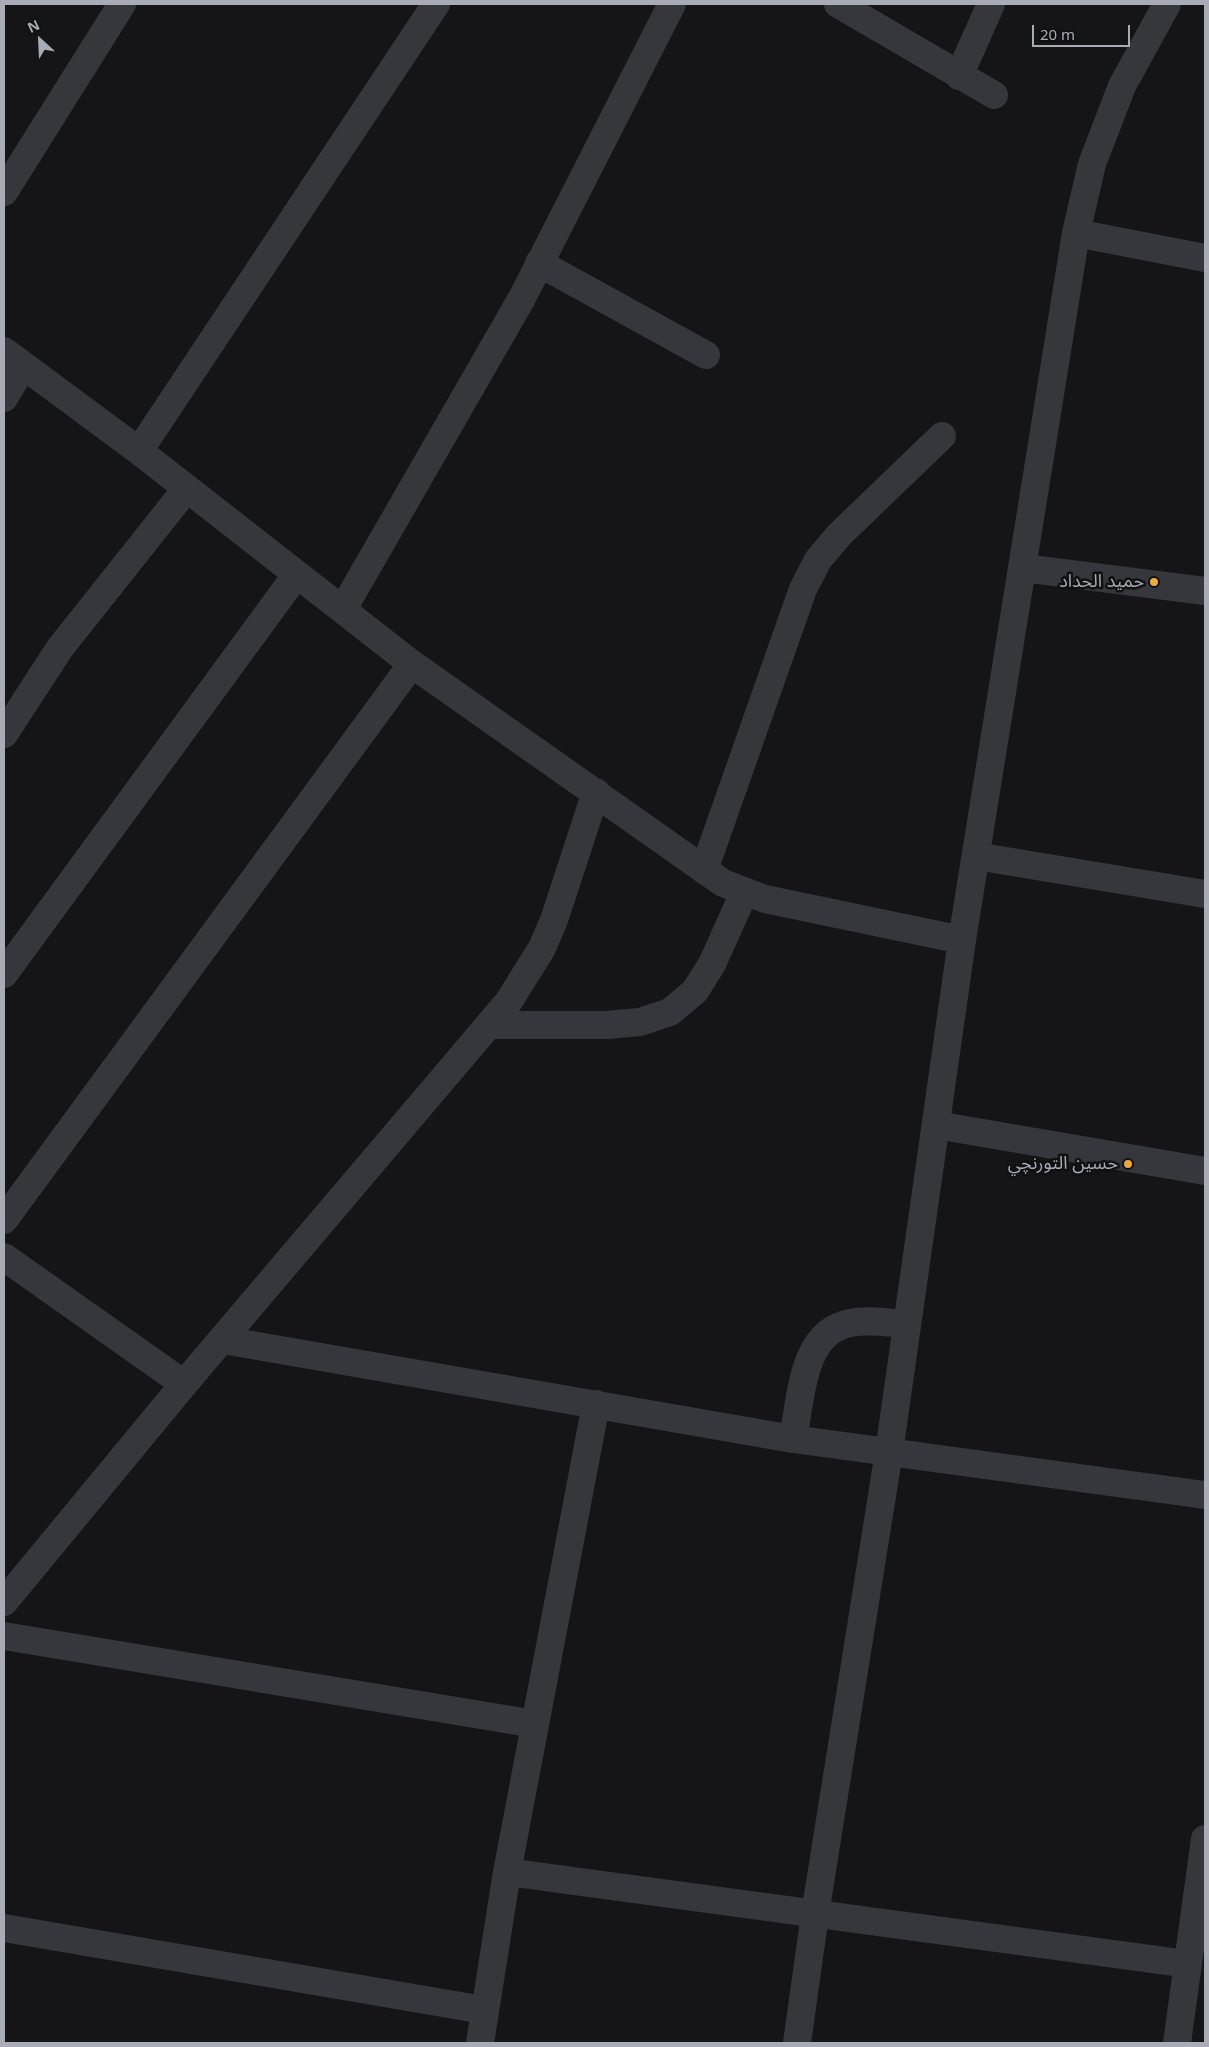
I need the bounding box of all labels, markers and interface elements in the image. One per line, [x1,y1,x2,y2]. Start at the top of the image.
north arrow [15,15,65,65]
text: N [24,15,43,37]
scale bar [1034,15,1132,47]
text: 20 m [1040,24,1075,44]
place label: حميد الحداد [1059,571,1144,593]
marker: حميد الحداد [1148,576,1160,588]
place label: حسين التورنچي [1008,1153,1118,1175]
marker: حسين التورنچي [1122,1158,1134,1170]

